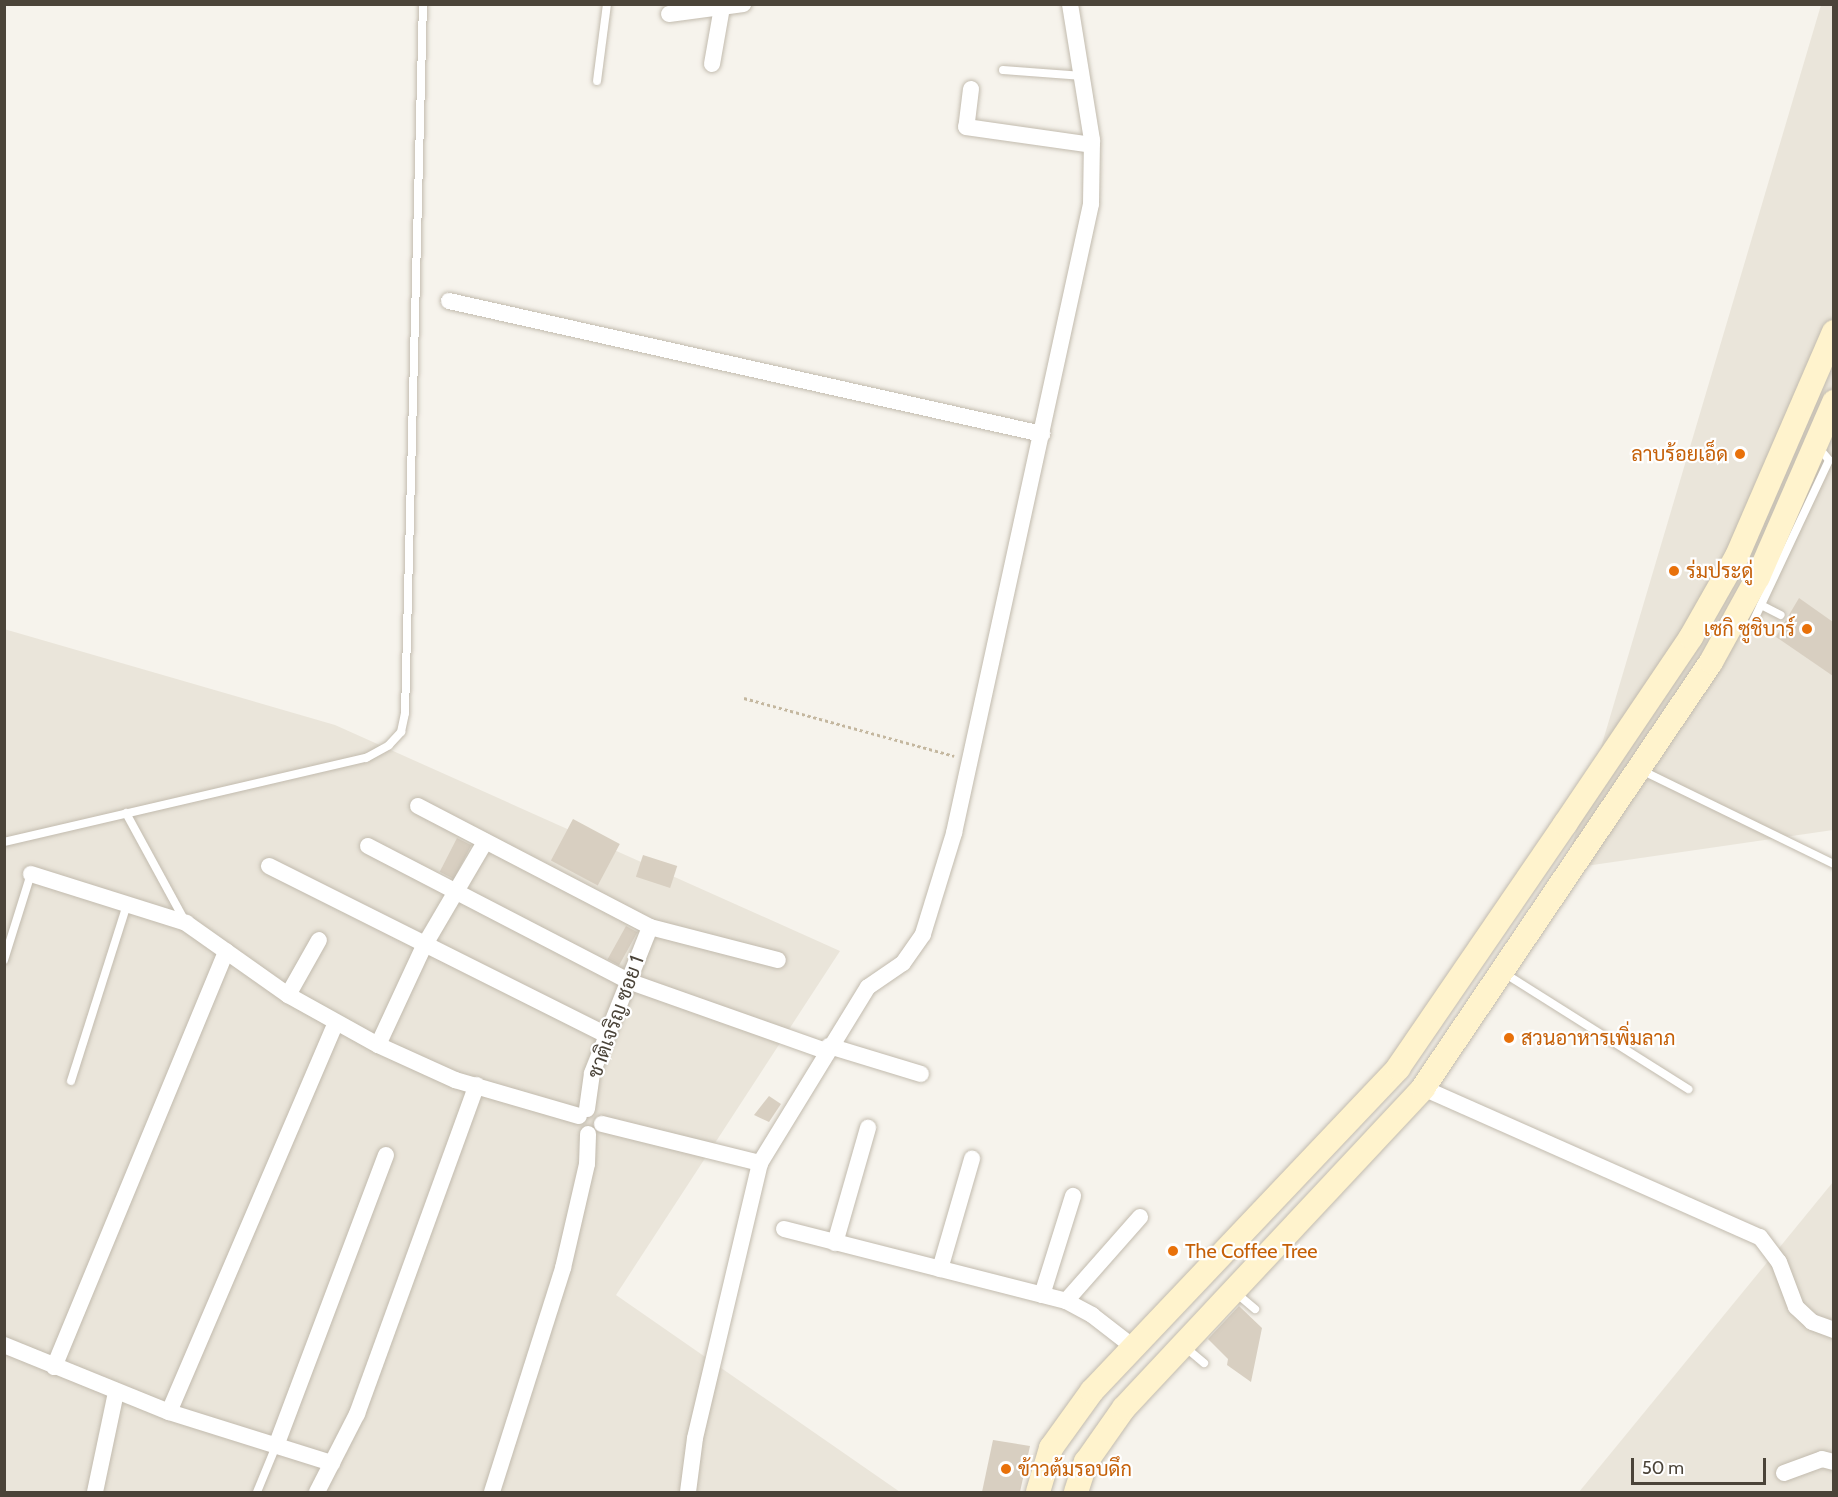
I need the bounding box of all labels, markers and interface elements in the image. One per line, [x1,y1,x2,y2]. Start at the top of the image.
place label: ลาบร้อยเอ็ด [1631,442,1728,466]
marker: ลาบร้อยเอ็ด [1733,447,1747,461]
place label: ร่มประดู่ [1686,559,1753,583]
marker: ร่มประดู่ [1667,564,1681,578]
place label: เซกิ ซูชิบาร์ [1704,617,1795,641]
marker: เซกิ ซูชิบาร์ [1800,622,1814,636]
street label: ชาติเจริญ ซอย 1 [583,952,649,1082]
place label: สวนอาหารเพิ่มลาภ [1521,1026,1676,1050]
marker: สวนอาหารเพิ่มลาภ [1502,1031,1516,1045]
place label: The Coffee Tree [1185,1239,1318,1263]
marker: The Coffee Tree [1166,1244,1180,1258]
scale bar [1634,1446,1769,1484]
place label: ข้าวต้มรอบดึก [1018,1457,1132,1481]
text: 50 m [1642,1457,1684,1479]
marker: ข้าวต้มรอบดึก [999,1462,1013,1476]

